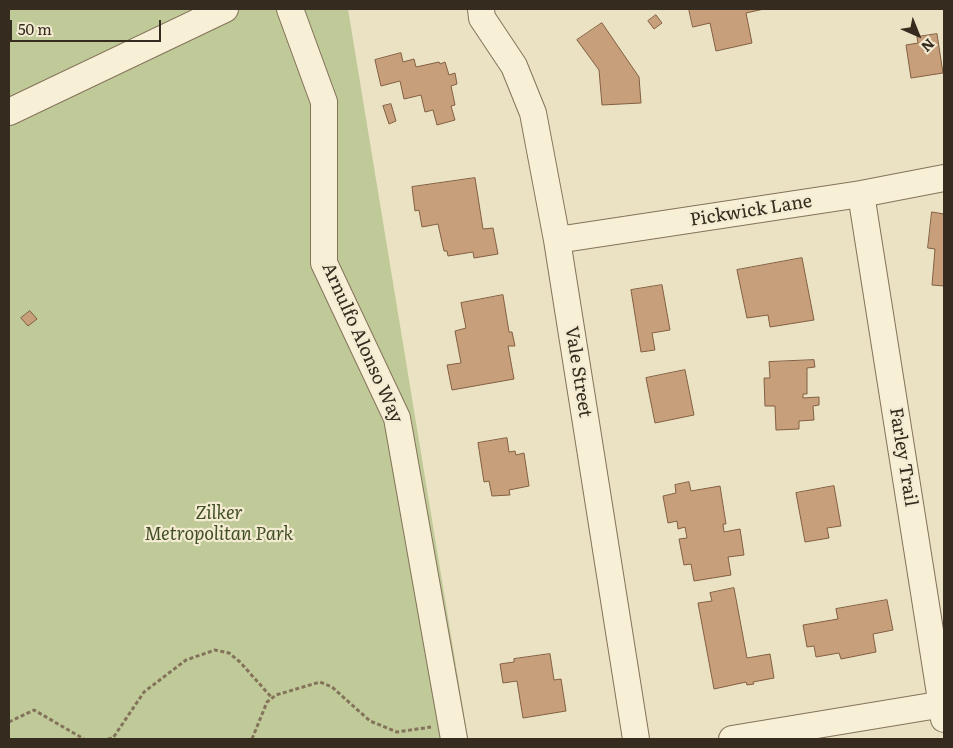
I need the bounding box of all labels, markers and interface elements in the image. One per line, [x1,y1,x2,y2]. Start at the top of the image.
scale bar [12,10,164,42]
north arrow [893,10,943,60]
text: 50 m [18,17,52,40]
text: N [917,35,940,57]
street label: Pickwick Lane [688,191,814,231]
street label: Arnulfo Alonso Way [317,260,407,426]
street label: Vale Street [560,325,596,419]
street label: Farley Trail [885,406,921,508]
park label: Zilker Metropolitan Park [145,503,293,546]

